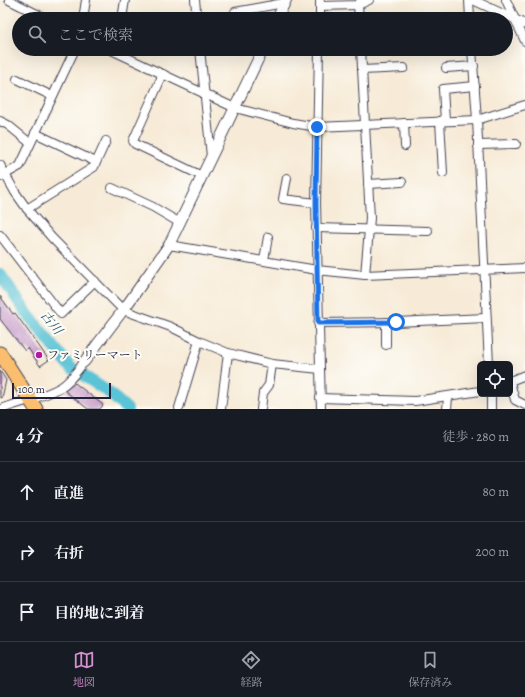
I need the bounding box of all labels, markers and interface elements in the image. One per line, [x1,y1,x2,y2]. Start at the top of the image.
search box [12,12,513,56]
icon: search [26,23,48,45]
text: ここで検索 [58,25,133,45]
route end [308,118,326,136]
water label: 古川 [37,307,68,339]
route start [387,313,405,331]
place label: ファミリーマート [47,347,143,363]
marker: ファミリーマート [34,350,44,360]
map controls [477,361,513,397]
button: locate [477,361,513,397]
scale bar [12,381,111,400]
text: 100 m [18,382,45,397]
text: 4 分 [16,425,44,448]
text: 徒歩 · 280 m [442,428,509,445]
icon: ahead [16,481,38,503]
text: 直進 [54,483,84,503]
text: 80 m [482,483,509,500]
icon: right [16,541,38,563]
text: 右折 [54,543,84,563]
text: 200 m [476,543,509,560]
icon: arrive [16,601,38,623]
text: 目的地に到着 [54,603,144,623]
tab: 地図 [73,649,95,690]
tab: 経路 [240,649,262,690]
tab: 保存済み [408,649,452,690]

